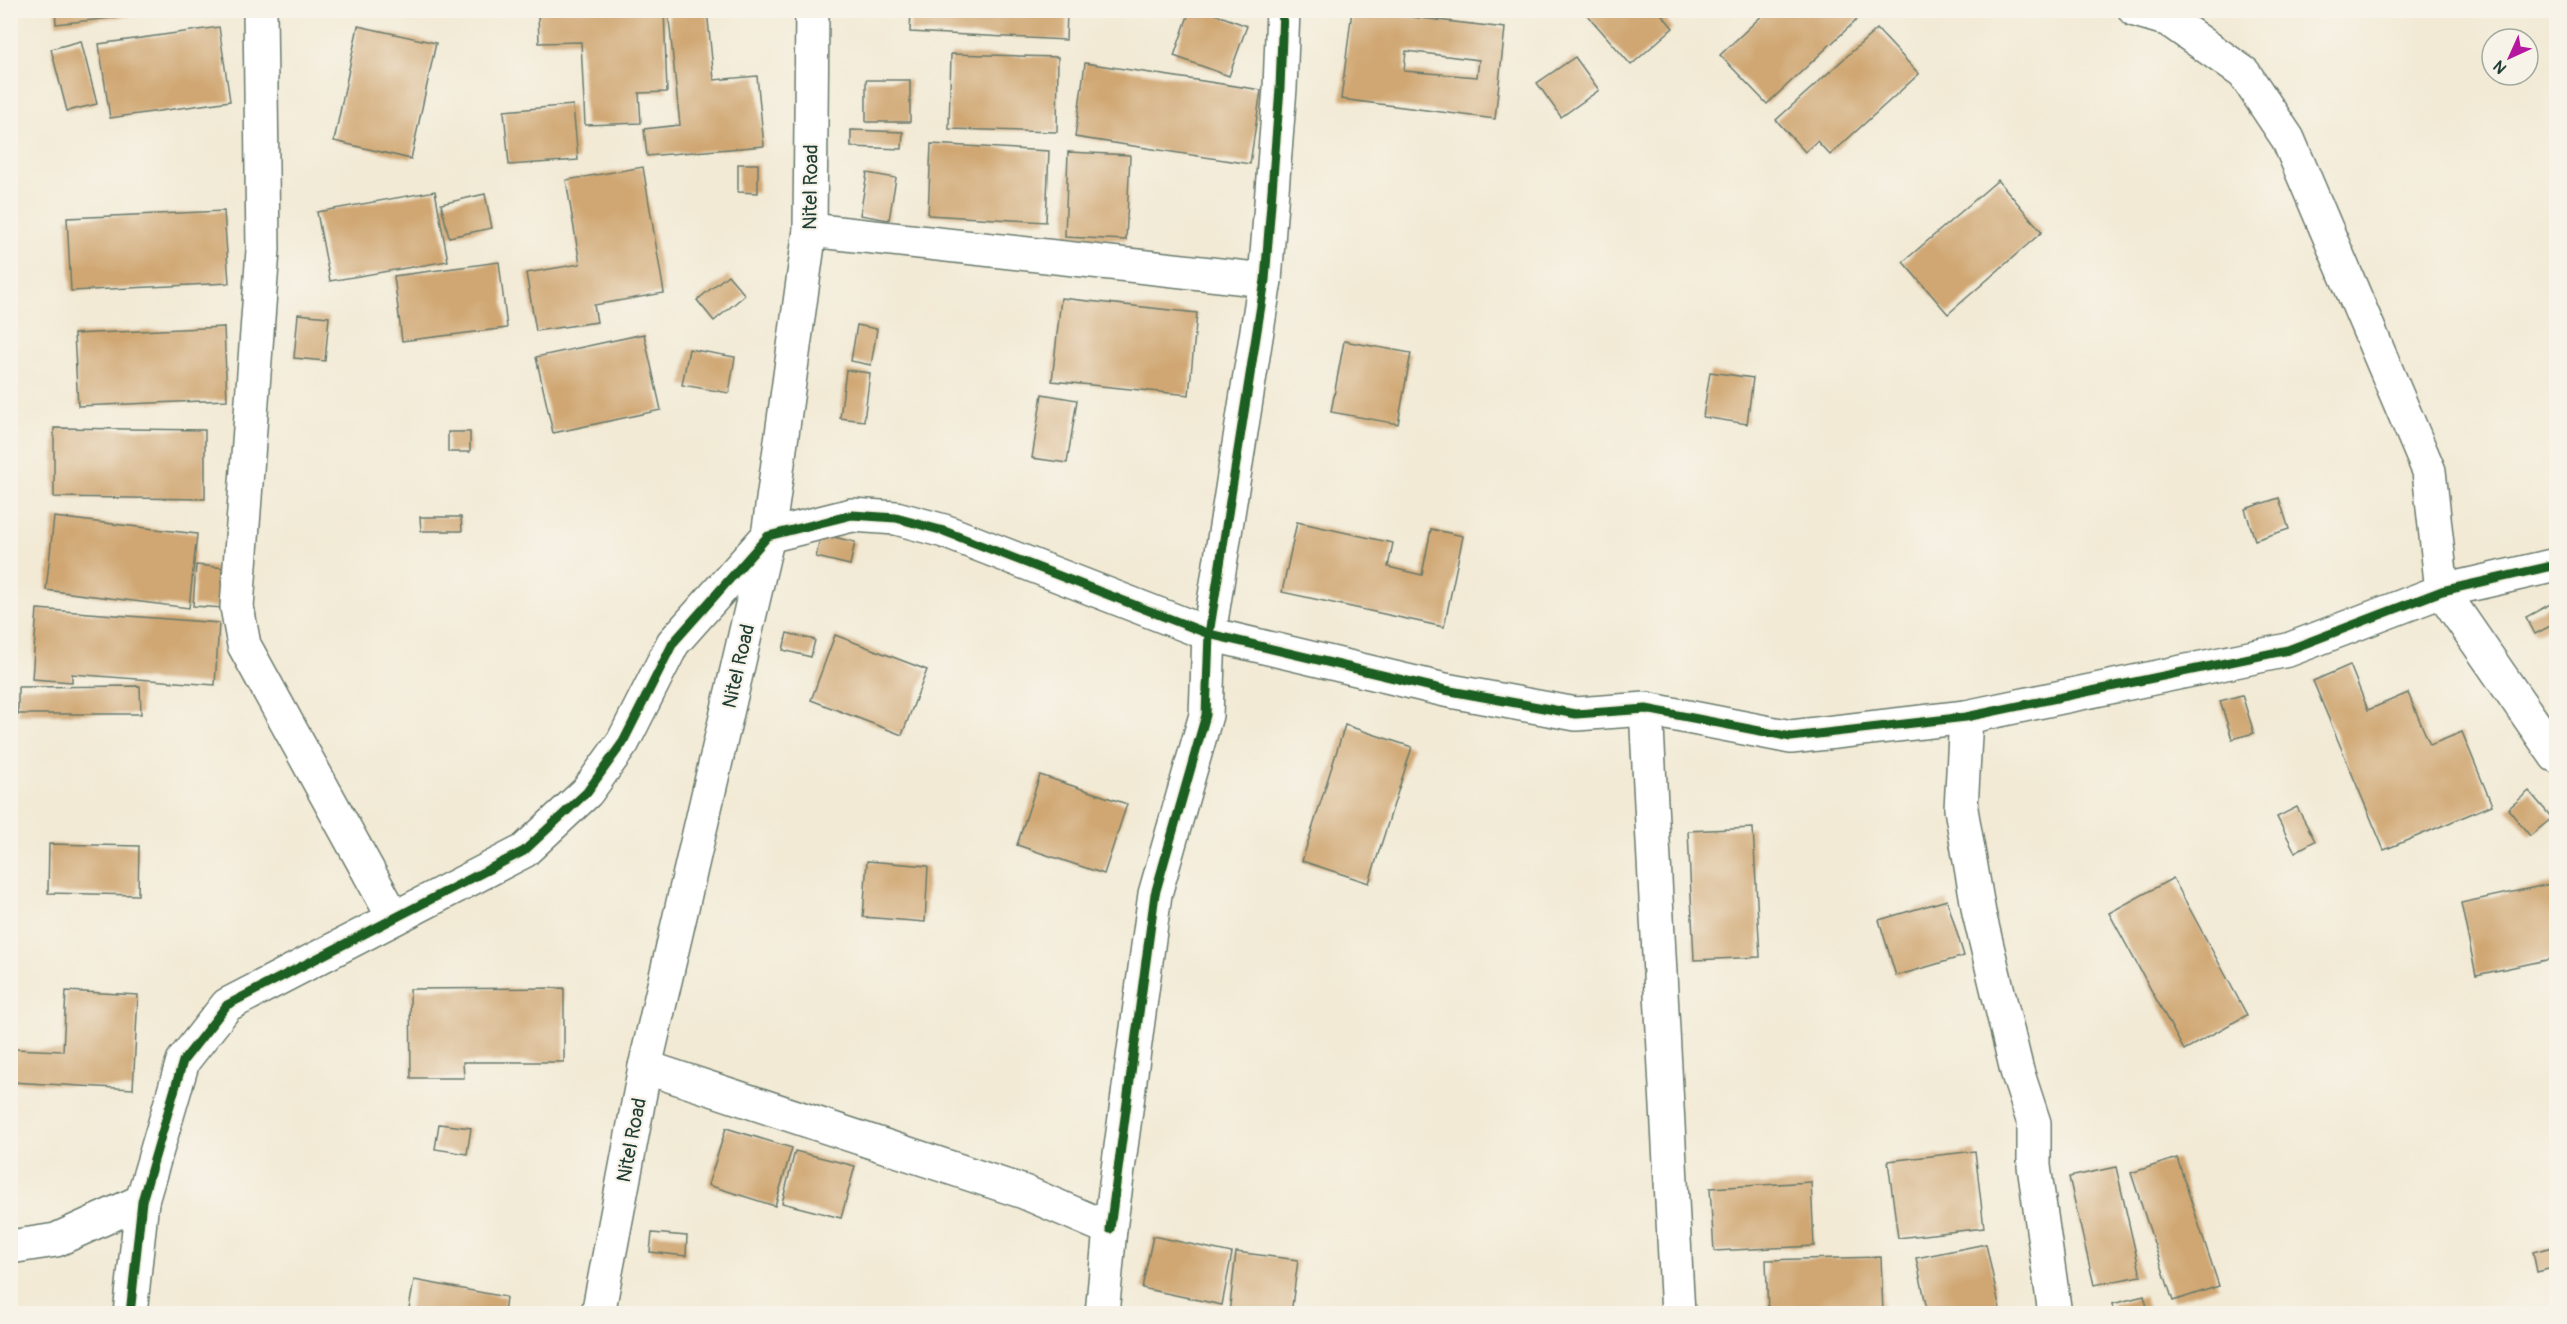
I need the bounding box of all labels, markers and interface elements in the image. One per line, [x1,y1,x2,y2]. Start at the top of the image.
north arrow [2480,27,2540,87]
text: N [2489,56,2511,78]
street label: Nitel Road [797,144,824,230]
street label: Nitel Road [717,622,760,711]
street label: Nitel Road [611,1096,652,1184]

